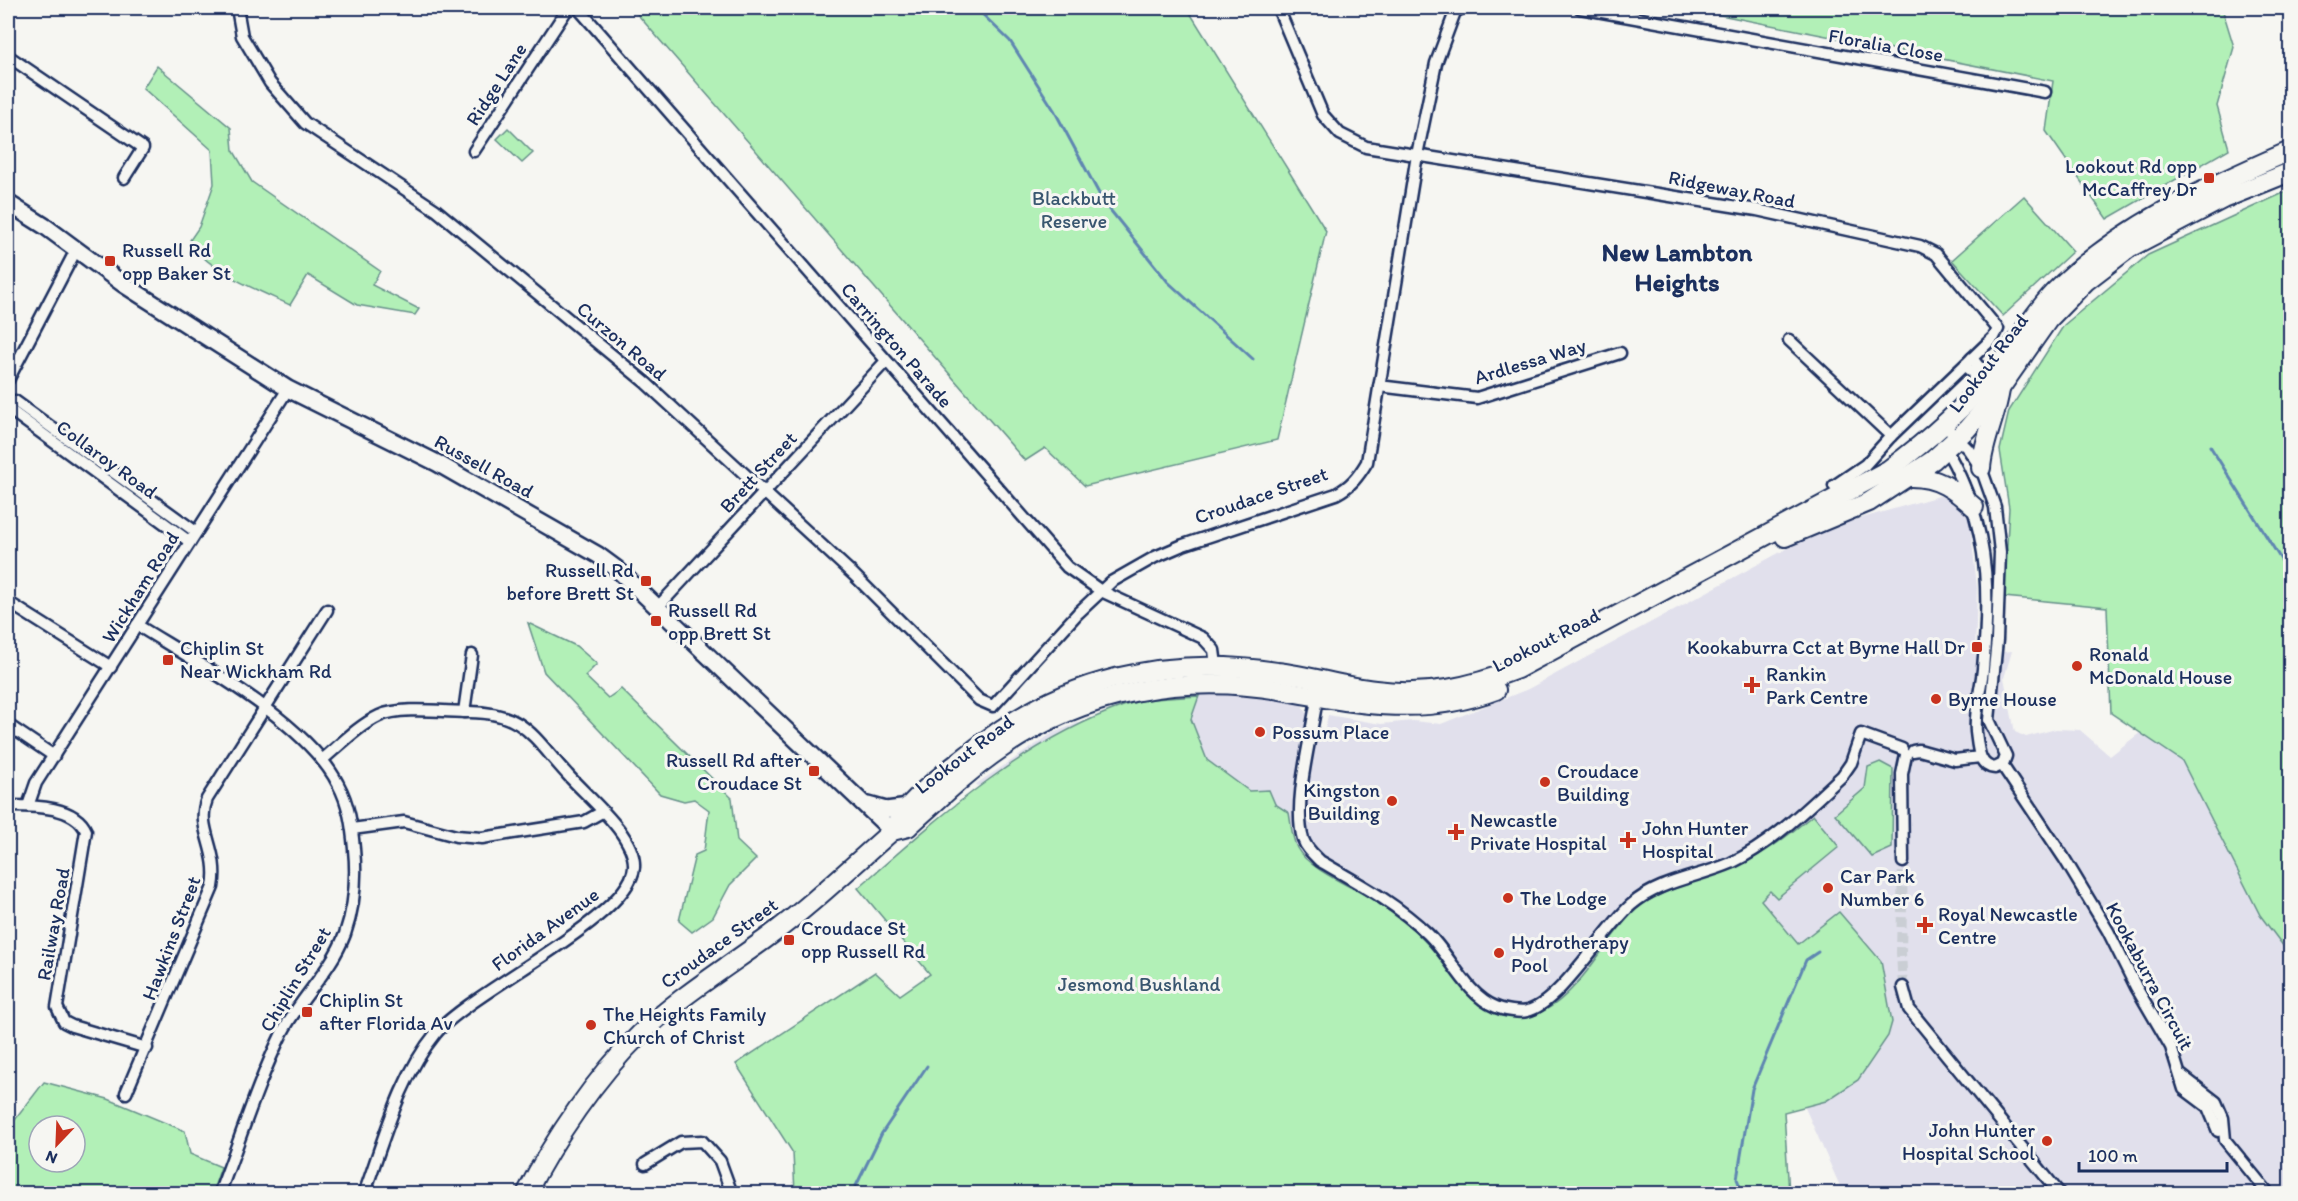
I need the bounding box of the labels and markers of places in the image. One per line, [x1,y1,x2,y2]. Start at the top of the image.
place label: Lookout Rd opp McCaffrey Dr [2065,154,2197,201]
marker: Lookout Rd opp McCaffrey Dr [2202,171,2216,185]
place label: Russell Rd opp Baker St [122,238,232,285]
marker: Russell Rd opp Baker St [103,254,117,268]
place label: Russell Rd before Brett St [506,558,635,605]
marker: Russell Rd before Brett St [639,574,653,588]
place label: Russell Rd opp Brett St [668,598,771,645]
marker: Russell Rd opp Brett St [649,614,663,628]
place label: Kookaburra Cct at Byrne Hall Dr [1687,635,1965,659]
place label: Chiplin St Near Wickham Rd [180,636,332,683]
marker: Kookaburra Cct at Byrne Hall Dr [1970,640,1984,654]
place label: Ronald McDonald House [2089,642,2232,689]
marker: Chiplin St Near Wickham Rd [161,653,175,667]
marker: Ronald McDonald House [2070,659,2084,673]
place label: Rankin Park Centre [1766,662,1868,709]
marker: Rankin Park Centre [1743,676,1761,694]
place label: Byrne House [1948,687,2057,711]
marker: Byrne House [1929,692,1943,706]
place label: Possum Place [1272,720,1389,744]
marker: Possum Place [1253,725,1267,739]
place label: Russell Rd after Croudace St [666,748,802,795]
place label: Croudace Building [1557,759,1639,806]
marker: Russell Rd after Croudace St [807,764,821,778]
marker: Croudace Building [1538,775,1552,789]
place label: Kingston Building [1303,778,1381,825]
marker: Kingston Building [1385,794,1399,808]
place label: Newcastle Private Hospital [1470,808,1607,855]
place label: John Hunter Hospital [1642,816,1749,863]
marker: Newcastle Private Hospital [1447,823,1465,841]
marker: John Hunter Hospital [1619,831,1637,849]
place label: Car Park Number 6 [1840,864,1924,911]
marker: Car Park Number 6 [1821,881,1835,895]
place label: The Lodge [1520,886,1607,910]
marker: The Lodge [1501,891,1515,905]
place label: Royal Newcastle Centre [1938,902,2078,949]
place label: Croudace St opp Russell Rd [801,916,926,963]
marker: Royal Newcastle Centre [1916,916,1934,934]
place label: Hydrotherapy Pool [1511,930,1629,977]
marker: Croudace St opp Russell Rd [782,933,796,947]
marker: Hydrotherapy Pool [1492,946,1506,960]
place label: Chiplin St after Florida Av [319,988,453,1035]
place label: The Heights Family Church of Christ [603,1002,767,1049]
marker: Chiplin St after Florida Av [300,1005,314,1019]
marker: The Heights Family Church of Christ [584,1018,598,1032]
place label: John Hunter Hospital School [1902,1118,2035,1165]
marker: John Hunter Hospital School [2040,1134,2054,1148]

